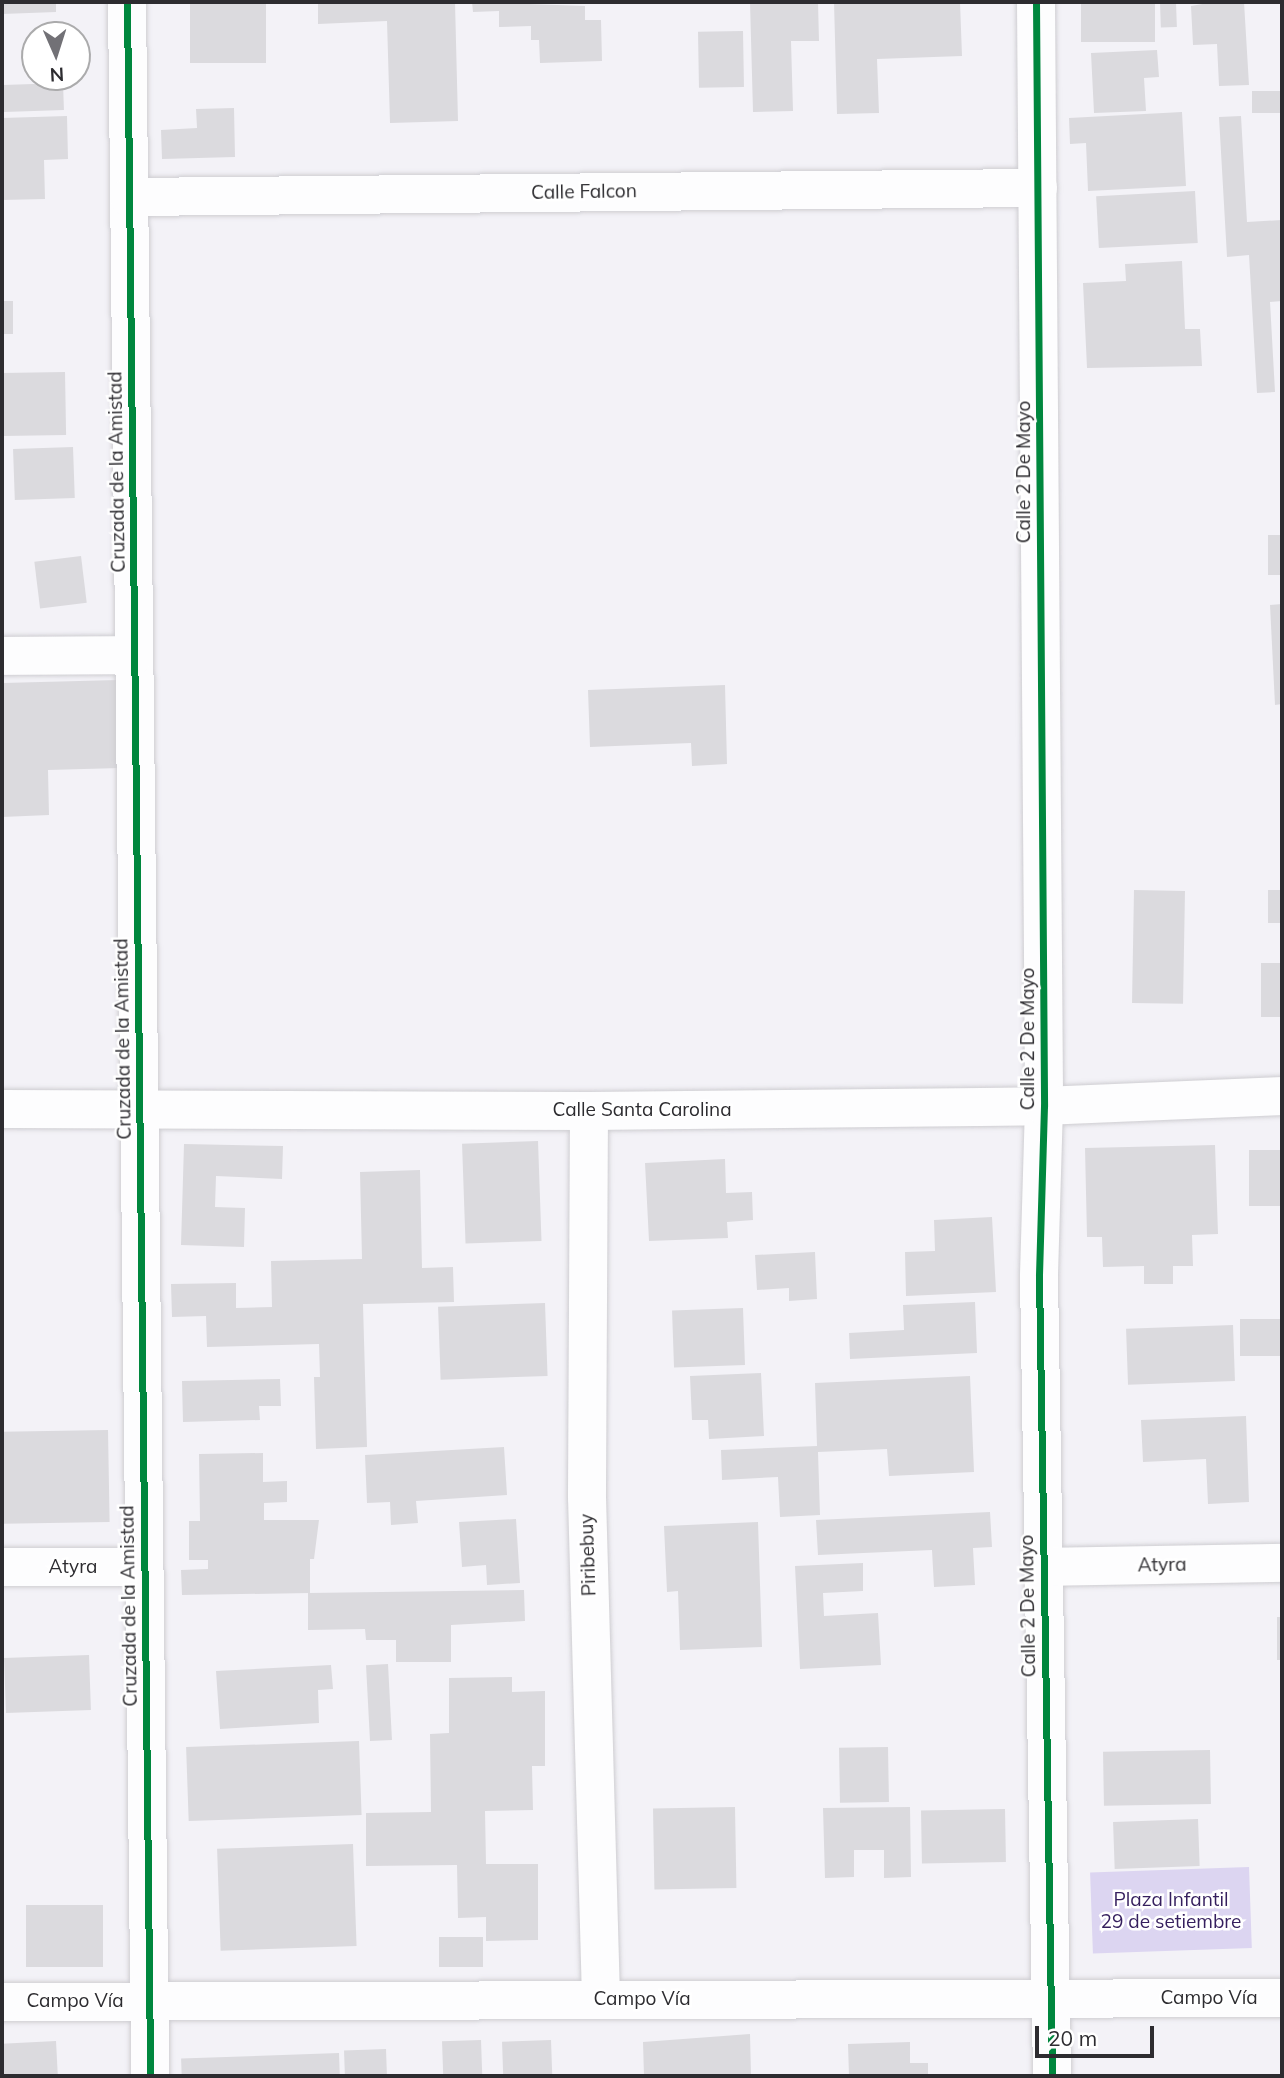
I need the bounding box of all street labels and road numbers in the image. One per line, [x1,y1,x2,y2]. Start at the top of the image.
street label: Calle Falcon [531,180,637,204]
street label: Cruzada de la Amistad [104,371,130,573]
street label: Calle 2 De Mayo [1013,401,1035,543]
street label: Cruzada de la Amistad [110,938,136,1140]
street label: Calle 2 De Mayo [1017,968,1039,1110]
street label: Calle Santa Carolina [552,1099,732,1121]
street label: Cruzada de la Amistad [116,1505,142,1707]
street label: Piribebuy [575,1513,601,1597]
street label: Calle 2 De Mayo [1015,1534,1041,1678]
street label: Atyra [1137,1553,1187,1577]
street label: Atyra [49,1556,97,1578]
street label: Campo Vía [1160,1987,1258,2009]
street label: Campo Vía [593,1988,691,2010]
street label: Campo Vía [26,1990,124,2012]

